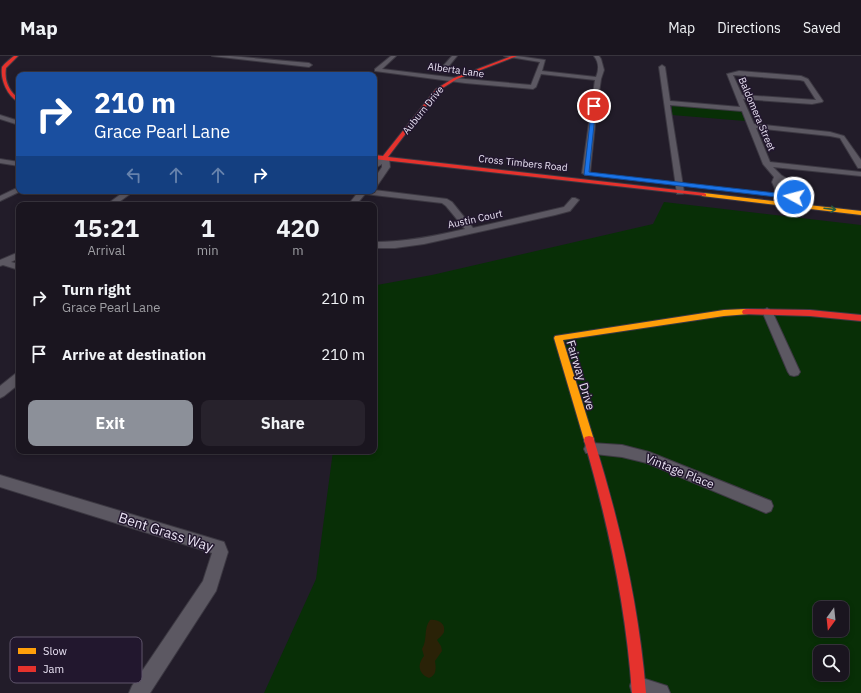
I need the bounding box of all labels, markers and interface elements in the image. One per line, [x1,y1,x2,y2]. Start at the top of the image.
text: Map [20,16,58,40]
text: Map [668,19,695,37]
text: Directions [717,19,781,37]
text: Saved [803,19,841,37]
street label: Alberta Lane [427,60,486,80]
street label: Baldomera Street [736,75,779,153]
street label: Auburn Drive [400,83,447,137]
text: 210 m [94,84,176,121]
icon: right [28,88,80,140]
pin [577,89,611,123]
icon: arrive [583,95,605,117]
text: Grace Pearl Lane [94,120,230,143]
street label: Cross Timbers Road [478,152,568,174]
icon: left [123,164,145,186]
icon: ahead [165,164,187,186]
icon: ahead [207,164,229,186]
icon: right [249,164,271,186]
position arrow [773,176,815,218]
one-way arrow [823,205,836,213]
street label: Austin Court [446,207,504,231]
text: 15:21 [74,212,139,244]
text: 1 [200,212,215,244]
text: 420 [276,212,319,244]
text: Arrival [87,242,125,259]
text: min [197,242,219,259]
text: m [292,242,303,259]
text: Turn right [62,280,131,299]
icon: right [28,287,50,309]
text: 210 m [321,289,365,308]
text: Grace Pearl Lane [62,299,160,316]
street label: Fairway Drive [563,338,599,412]
icon: arrive [28,343,50,365]
text: Arrive at destination [62,345,206,364]
text: 210 m [321,345,365,364]
button: Exit [28,400,193,446]
button: Share [201,400,365,446]
street label: Vintage Place [643,450,717,492]
street label: Bent Grass Way [116,508,216,556]
north arrow [813,601,849,637]
map controls [813,601,849,681]
legend [10,637,142,683]
text: Slow [43,644,67,658]
button: search [813,645,849,681]
text: Jam [43,662,64,676]

